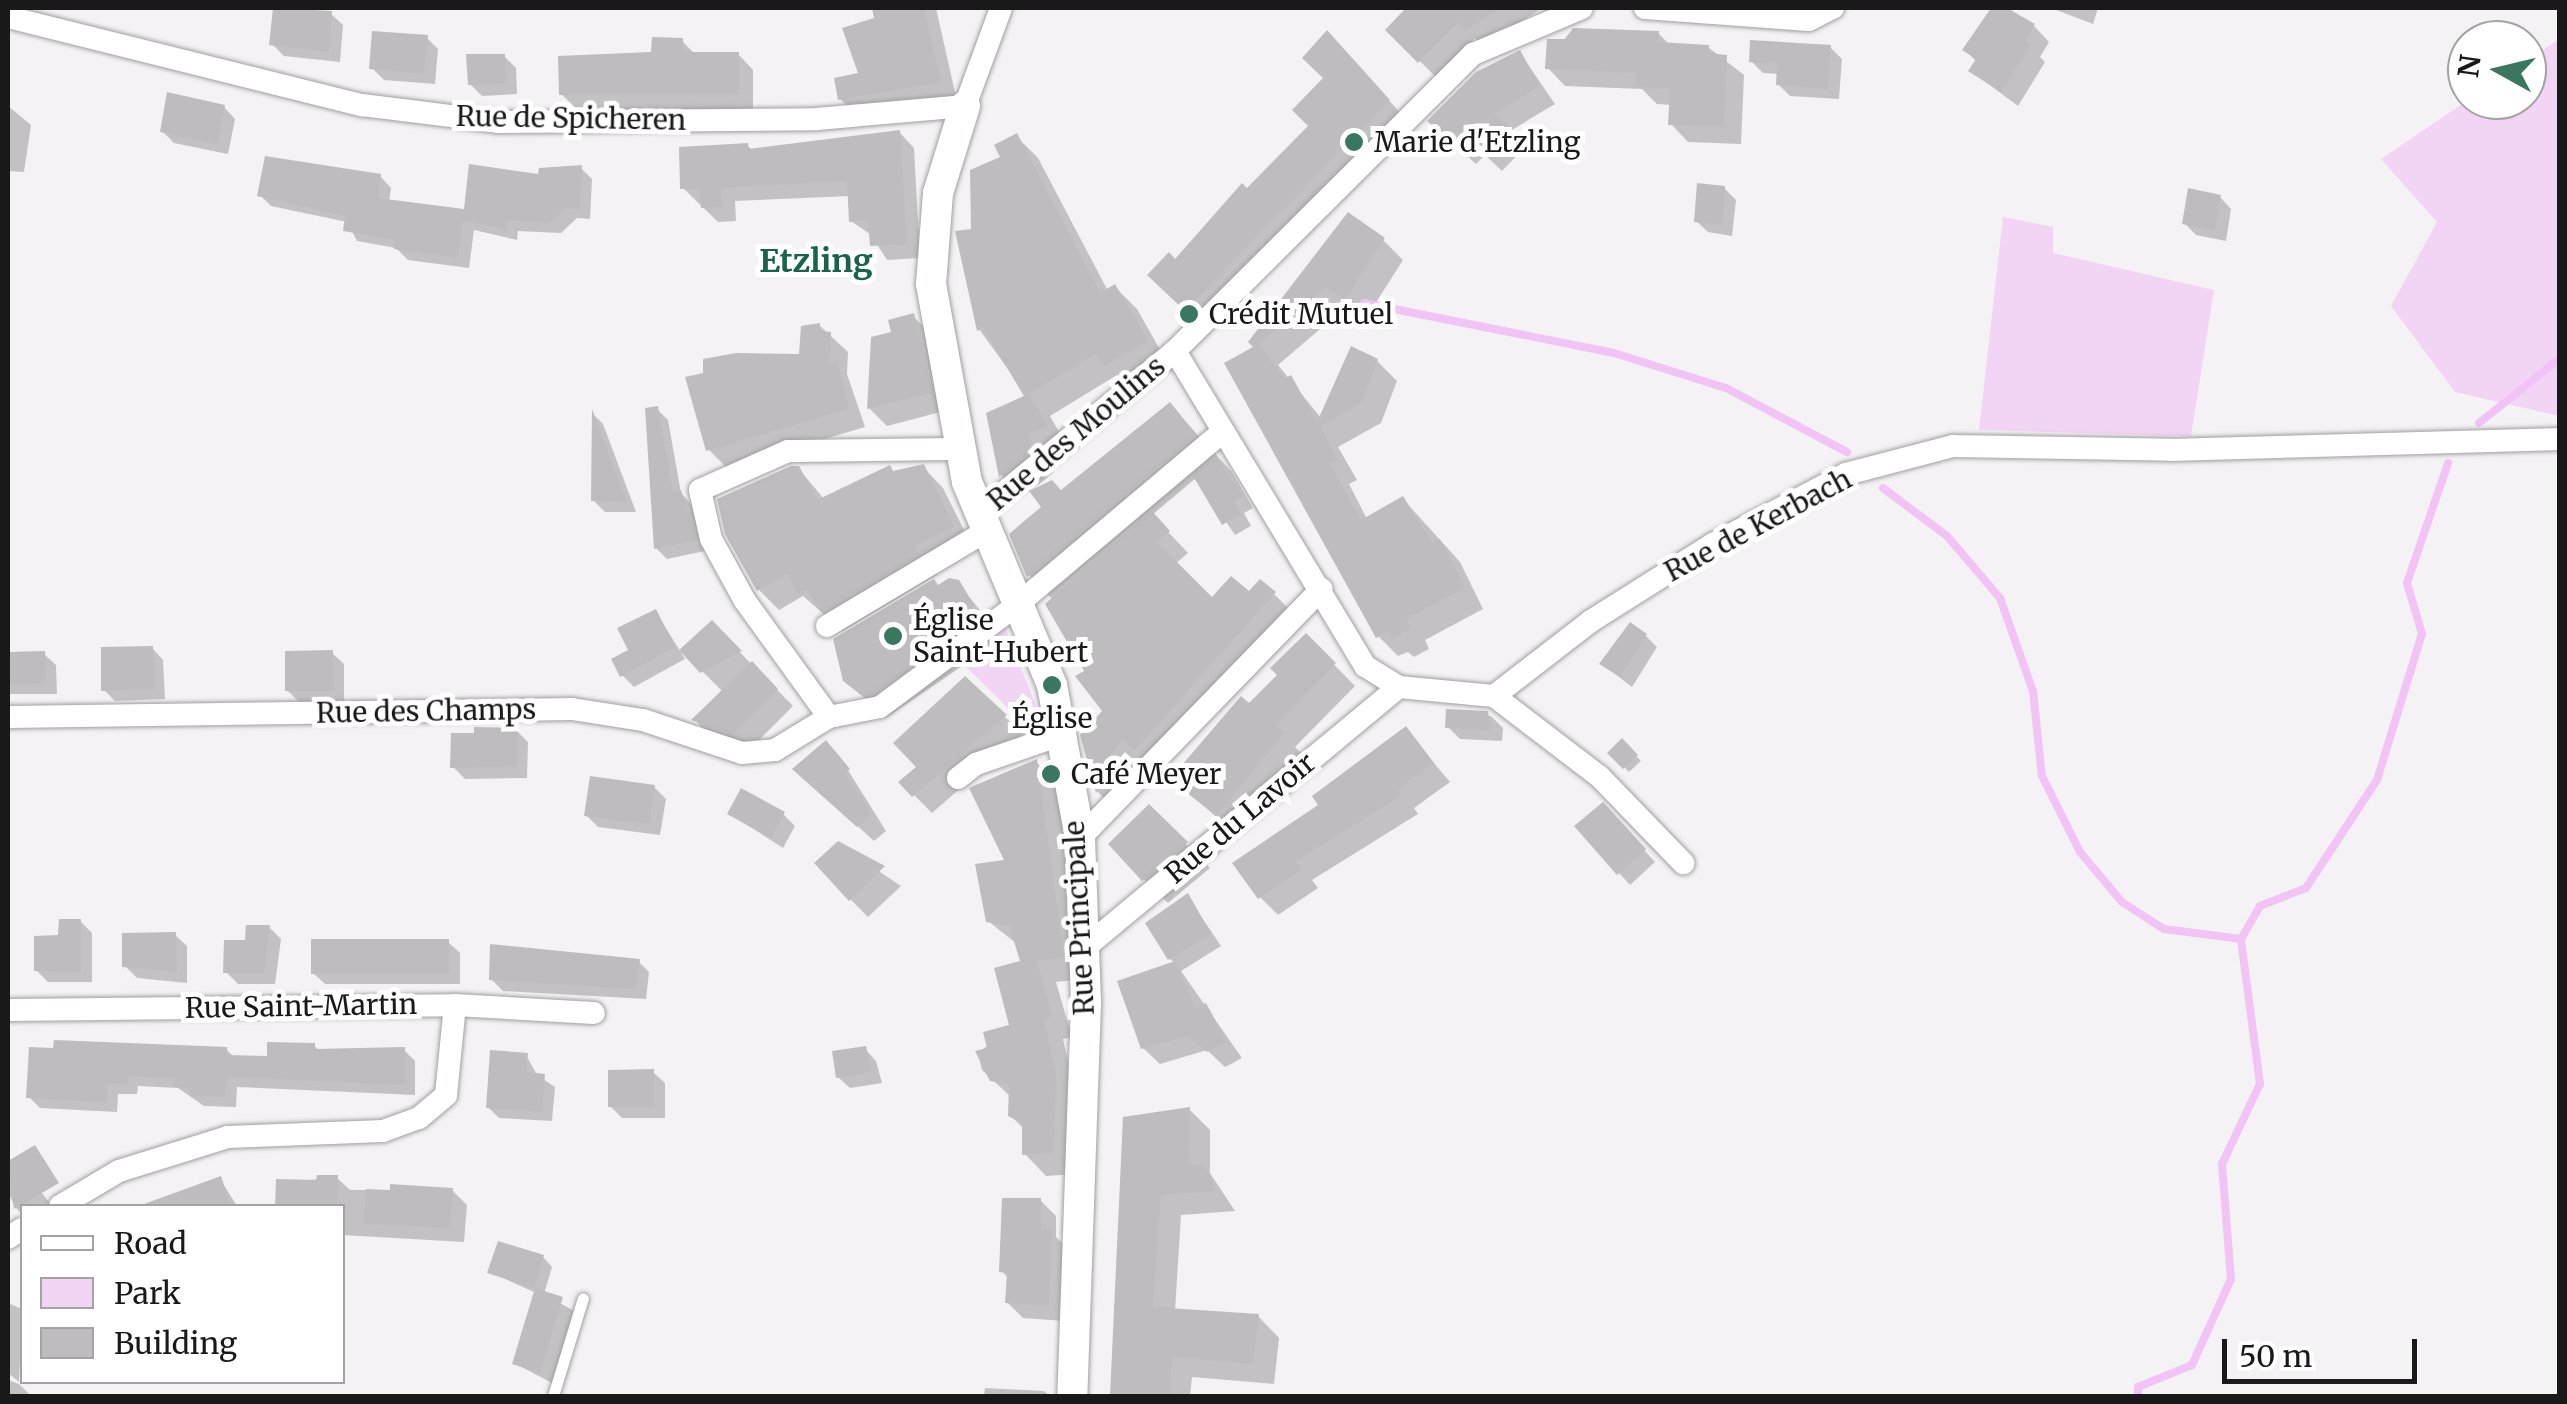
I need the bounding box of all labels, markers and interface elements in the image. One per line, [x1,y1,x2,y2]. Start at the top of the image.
north arrow [2447,20,2547,120]
text: N [2450,53,2489,80]
street label: Rue de Spicheren [456,99,686,137]
place label: Marie d'Etzling [1374,125,1580,159]
marker: Marie d'Etzling [1343,131,1365,153]
district label: Etzling [759,242,873,280]
place label: Crédit Mutuel [1209,297,1393,331]
marker: Crédit Mutuel [1178,303,1200,325]
street label: Rue des Moulins [980,349,1172,517]
street label: Rue de Kerbach [1659,462,1857,588]
place label: Église Saint-Hubert [913,603,1088,669]
marker: Église Saint-Hubert [882,625,904,647]
marker: Église [1041,674,1063,696]
street label: Rue des Champs [316,692,536,730]
place label: Église [1012,701,1092,735]
street label: Rue du Lavoir [1158,746,1322,890]
place label: Café Meyer [1071,757,1221,791]
marker: Café Meyer [1040,763,1062,785]
street label: Rue Principale [1057,820,1101,1016]
street label: Rue Saint-Martin [185,987,417,1025]
legend [20,1204,345,1384]
text: Road [114,1224,187,1262]
text: Park [114,1274,181,1312]
scale bar [2227,1319,2422,1381]
text: Building [114,1324,237,1362]
text: 50 m [2239,1337,2312,1375]

